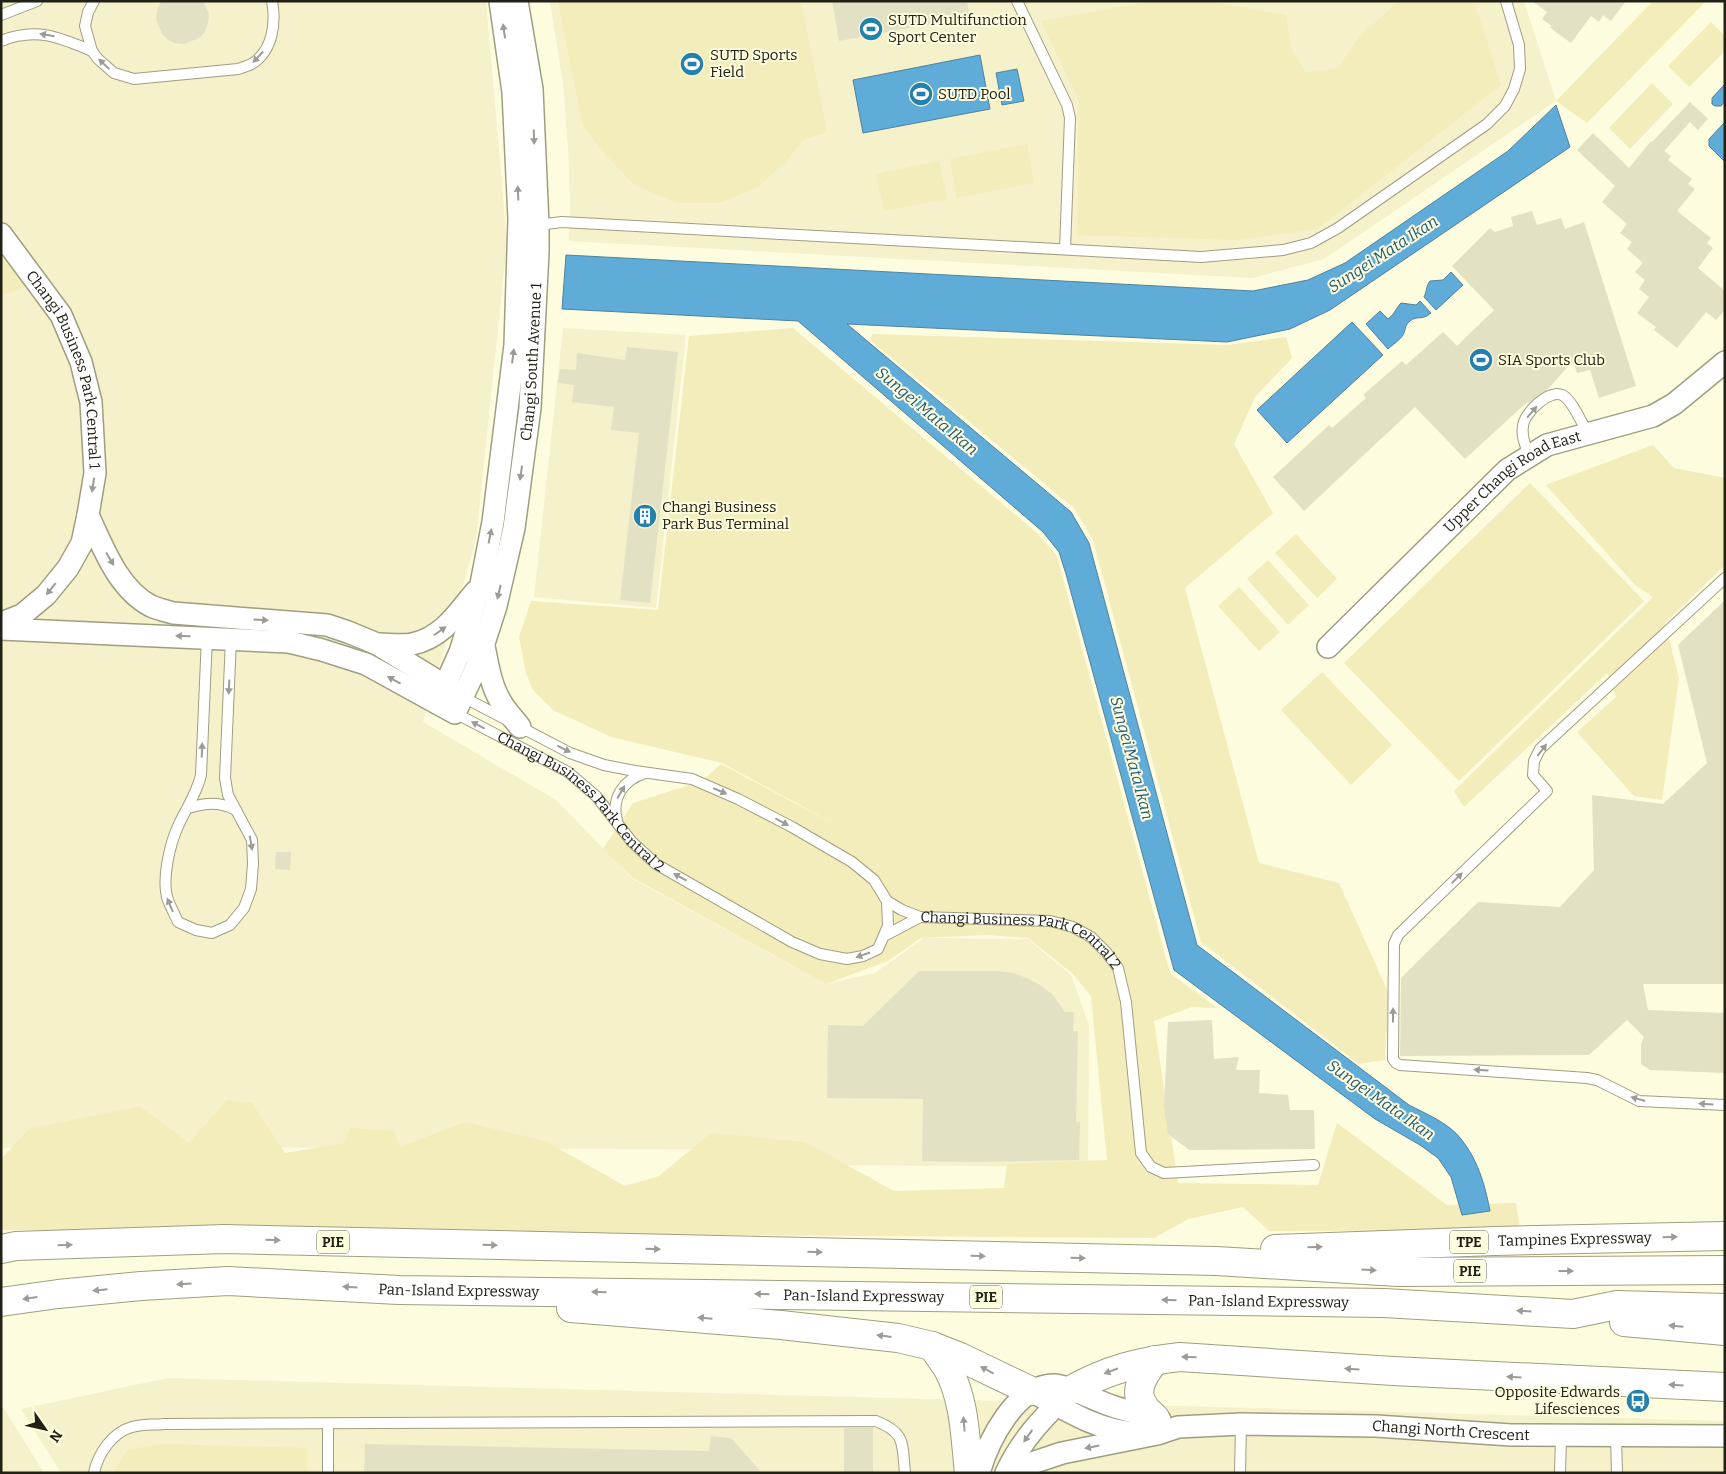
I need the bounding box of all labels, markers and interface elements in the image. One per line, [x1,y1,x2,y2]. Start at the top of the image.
place label: SUTD Multifunction Sport Center [888,11,1027,46]
sports icon: SUTD Multifunction Sport Center [858,16,884,42]
one-way arrow [500,23,508,39]
one-way arrow [39,31,55,39]
place label: SUTD Sports Field [710,46,798,81]
one-way arrow [252,51,264,63]
sports icon: SUTD Sports Field [679,51,705,77]
one-way arrow [98,58,110,70]
sports icon: SUTD Pool [908,81,934,107]
place label: SUTD Pool [938,85,1011,103]
one-way arrow [531,129,539,145]
one-way arrow [513,185,521,201]
water label: Sungei Mata Ikan [1325,211,1441,297]
street label: Changi Business Park Central 1 [22,267,104,469]
street label: Changi South Avenue 1 [517,282,545,442]
one-way arrow [509,347,517,363]
sports icon: SIA Sports Club [1468,347,1494,373]
place label: SIA Sports Club [1498,351,1605,369]
water label: Sungei Mata Ikan [872,363,982,459]
one-way arrow [1526,405,1537,418]
street label: Upper Changi Road East [1440,427,1583,536]
one-way arrow [517,466,525,482]
one-way arrow [88,478,96,494]
place label: Changi Business Park Bus Terminal [662,498,789,533]
building icon: Changi Business Park Bus Terminal [632,503,658,529]
one-way arrow [487,527,495,543]
one-way arrow [105,553,114,566]
one-way arrow [46,582,57,595]
one-way arrow [495,585,503,600]
one-way arrow [253,617,269,625]
one-way arrow [433,626,447,636]
one-way arrow [174,632,190,640]
one-way arrow [387,675,401,684]
one-way arrow [225,680,233,696]
water label: Sungei Mata Ikan [1106,694,1158,822]
one-way arrow [472,721,485,730]
street label: Changi Business Park Central 2 [494,728,667,876]
one-way arrow [199,742,207,758]
one-way arrow [1536,743,1547,756]
one-way arrow [557,745,571,753]
one-way arrow [617,785,626,798]
one-way arrow [713,788,727,796]
one-way arrow [774,818,789,826]
one-way arrow [248,836,256,852]
one-way arrow [672,873,687,881]
one-way arrow [1450,873,1462,885]
one-way arrow [166,898,174,912]
street label: Changi Business Park Central 2 [920,908,1125,973]
one-way arrow [855,951,870,959]
one-way arrow [1389,1007,1397,1023]
water label: Sungei Mata Ikan [1324,1056,1438,1144]
one-way arrow [1473,1066,1489,1074]
one-way arrow [1631,1095,1646,1103]
one-way arrow [1697,1100,1713,1108]
street label: Tampines Expressway [1498,1229,1652,1250]
road number: PIE [317,1230,349,1254]
road number: TPE [1450,1230,1488,1254]
one-way arrow [1662,1233,1678,1241]
one-way arrow [265,1237,281,1245]
one-way arrow [57,1240,73,1248]
one-way arrow [482,1241,498,1249]
one-way arrow [1307,1243,1323,1251]
one-way arrow [645,1245,661,1253]
one-way arrow [807,1249,823,1257]
one-way arrow [970,1252,986,1260]
one-way arrow [1070,1254,1086,1262]
road number: PIE [1454,1260,1486,1282]
one-way arrow [1361,1266,1377,1274]
one-way arrow [1559,1267,1575,1275]
one-way arrow [176,1280,192,1288]
street label: Pan-Island Expressway [378,1280,539,1301]
one-way arrow [342,1283,358,1291]
road number: PIE [970,1285,1002,1308]
one-way arrow [91,1286,107,1294]
street label: Pan-Island Expressway [783,1286,944,1306]
one-way arrow [591,1288,607,1296]
one-way arrow [753,1290,769,1298]
street label: Pan-Island Expressway [1188,1291,1349,1312]
one-way arrow [21,1295,37,1303]
one-way arrow [1161,1295,1177,1303]
one-way arrow [1516,1307,1532,1315]
one-way arrow [697,1314,713,1322]
one-way arrow [1668,1322,1684,1330]
one-way arrow [876,1332,892,1340]
one-way arrow [1181,1353,1197,1361]
one-way arrow [1343,1364,1359,1372]
one-way arrow [979,1366,994,1374]
one-way arrow [1104,1368,1119,1375]
one-way arrow [1506,1372,1522,1380]
one-way arrow [1668,1381,1684,1389]
place label: Opposite Edwards Lifesciences [1495,1383,1620,1418]
bus stop icon: Opposite Edwards Lifesciences [1625,1388,1651,1414]
north arrow [20,1404,70,1454]
one-way arrow [960,1416,968,1432]
street label: Changi North Crescent [1371,1417,1530,1444]
text: N [45,1427,65,1445]
one-way arrow [1023,1429,1033,1443]
one-way arrow [1083,1444,1099,1452]

